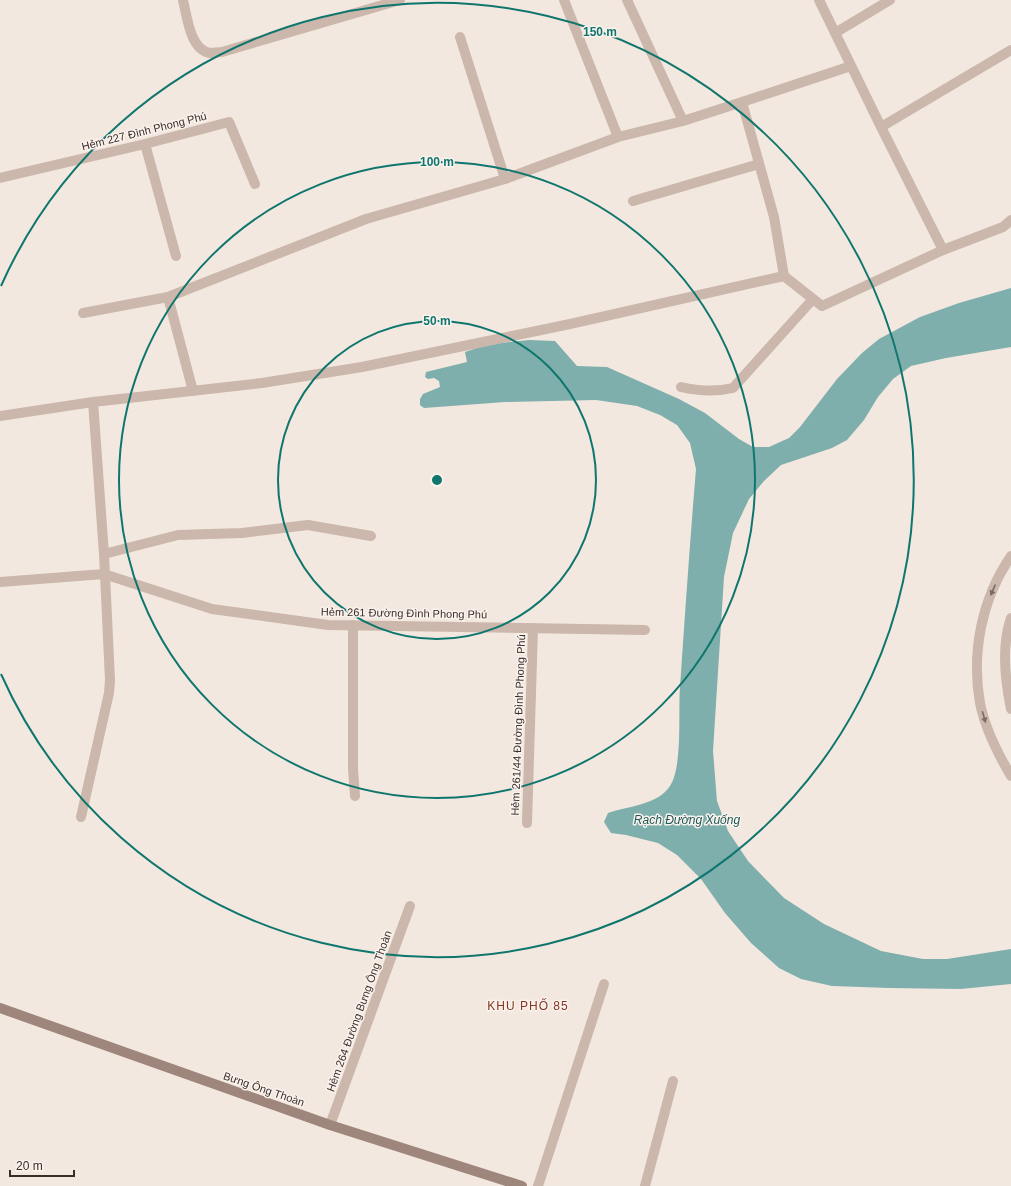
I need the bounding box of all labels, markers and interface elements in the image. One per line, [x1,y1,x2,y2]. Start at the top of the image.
text: 150 m [583,25,617,39]
street label: Hẻm 227 Đình Phong Phú [80,110,208,152]
text: 100 m [420,155,454,169]
text: 50 m [423,314,451,328]
centre of rings [430,473,444,487]
one-way arrow [990,585,996,596]
street label: Hẻm 261 Đường Đình Phong Phú [321,606,487,620]
street label: Hẻm 261/44 Đường Đình Phong Phú [509,634,527,816]
one-way arrow [982,711,988,724]
water label: Rạch Đường Xuống [634,813,740,827]
street label: Hẻm 264 Đường Bưng Ông Thoàn [324,929,394,1093]
district label: KHU PHỐ 85 [487,998,569,1013]
street label: Bưng Ông Thoàn [222,1070,306,1108]
scale bar [10,1152,74,1178]
text: 20 m [16,1159,43,1173]

